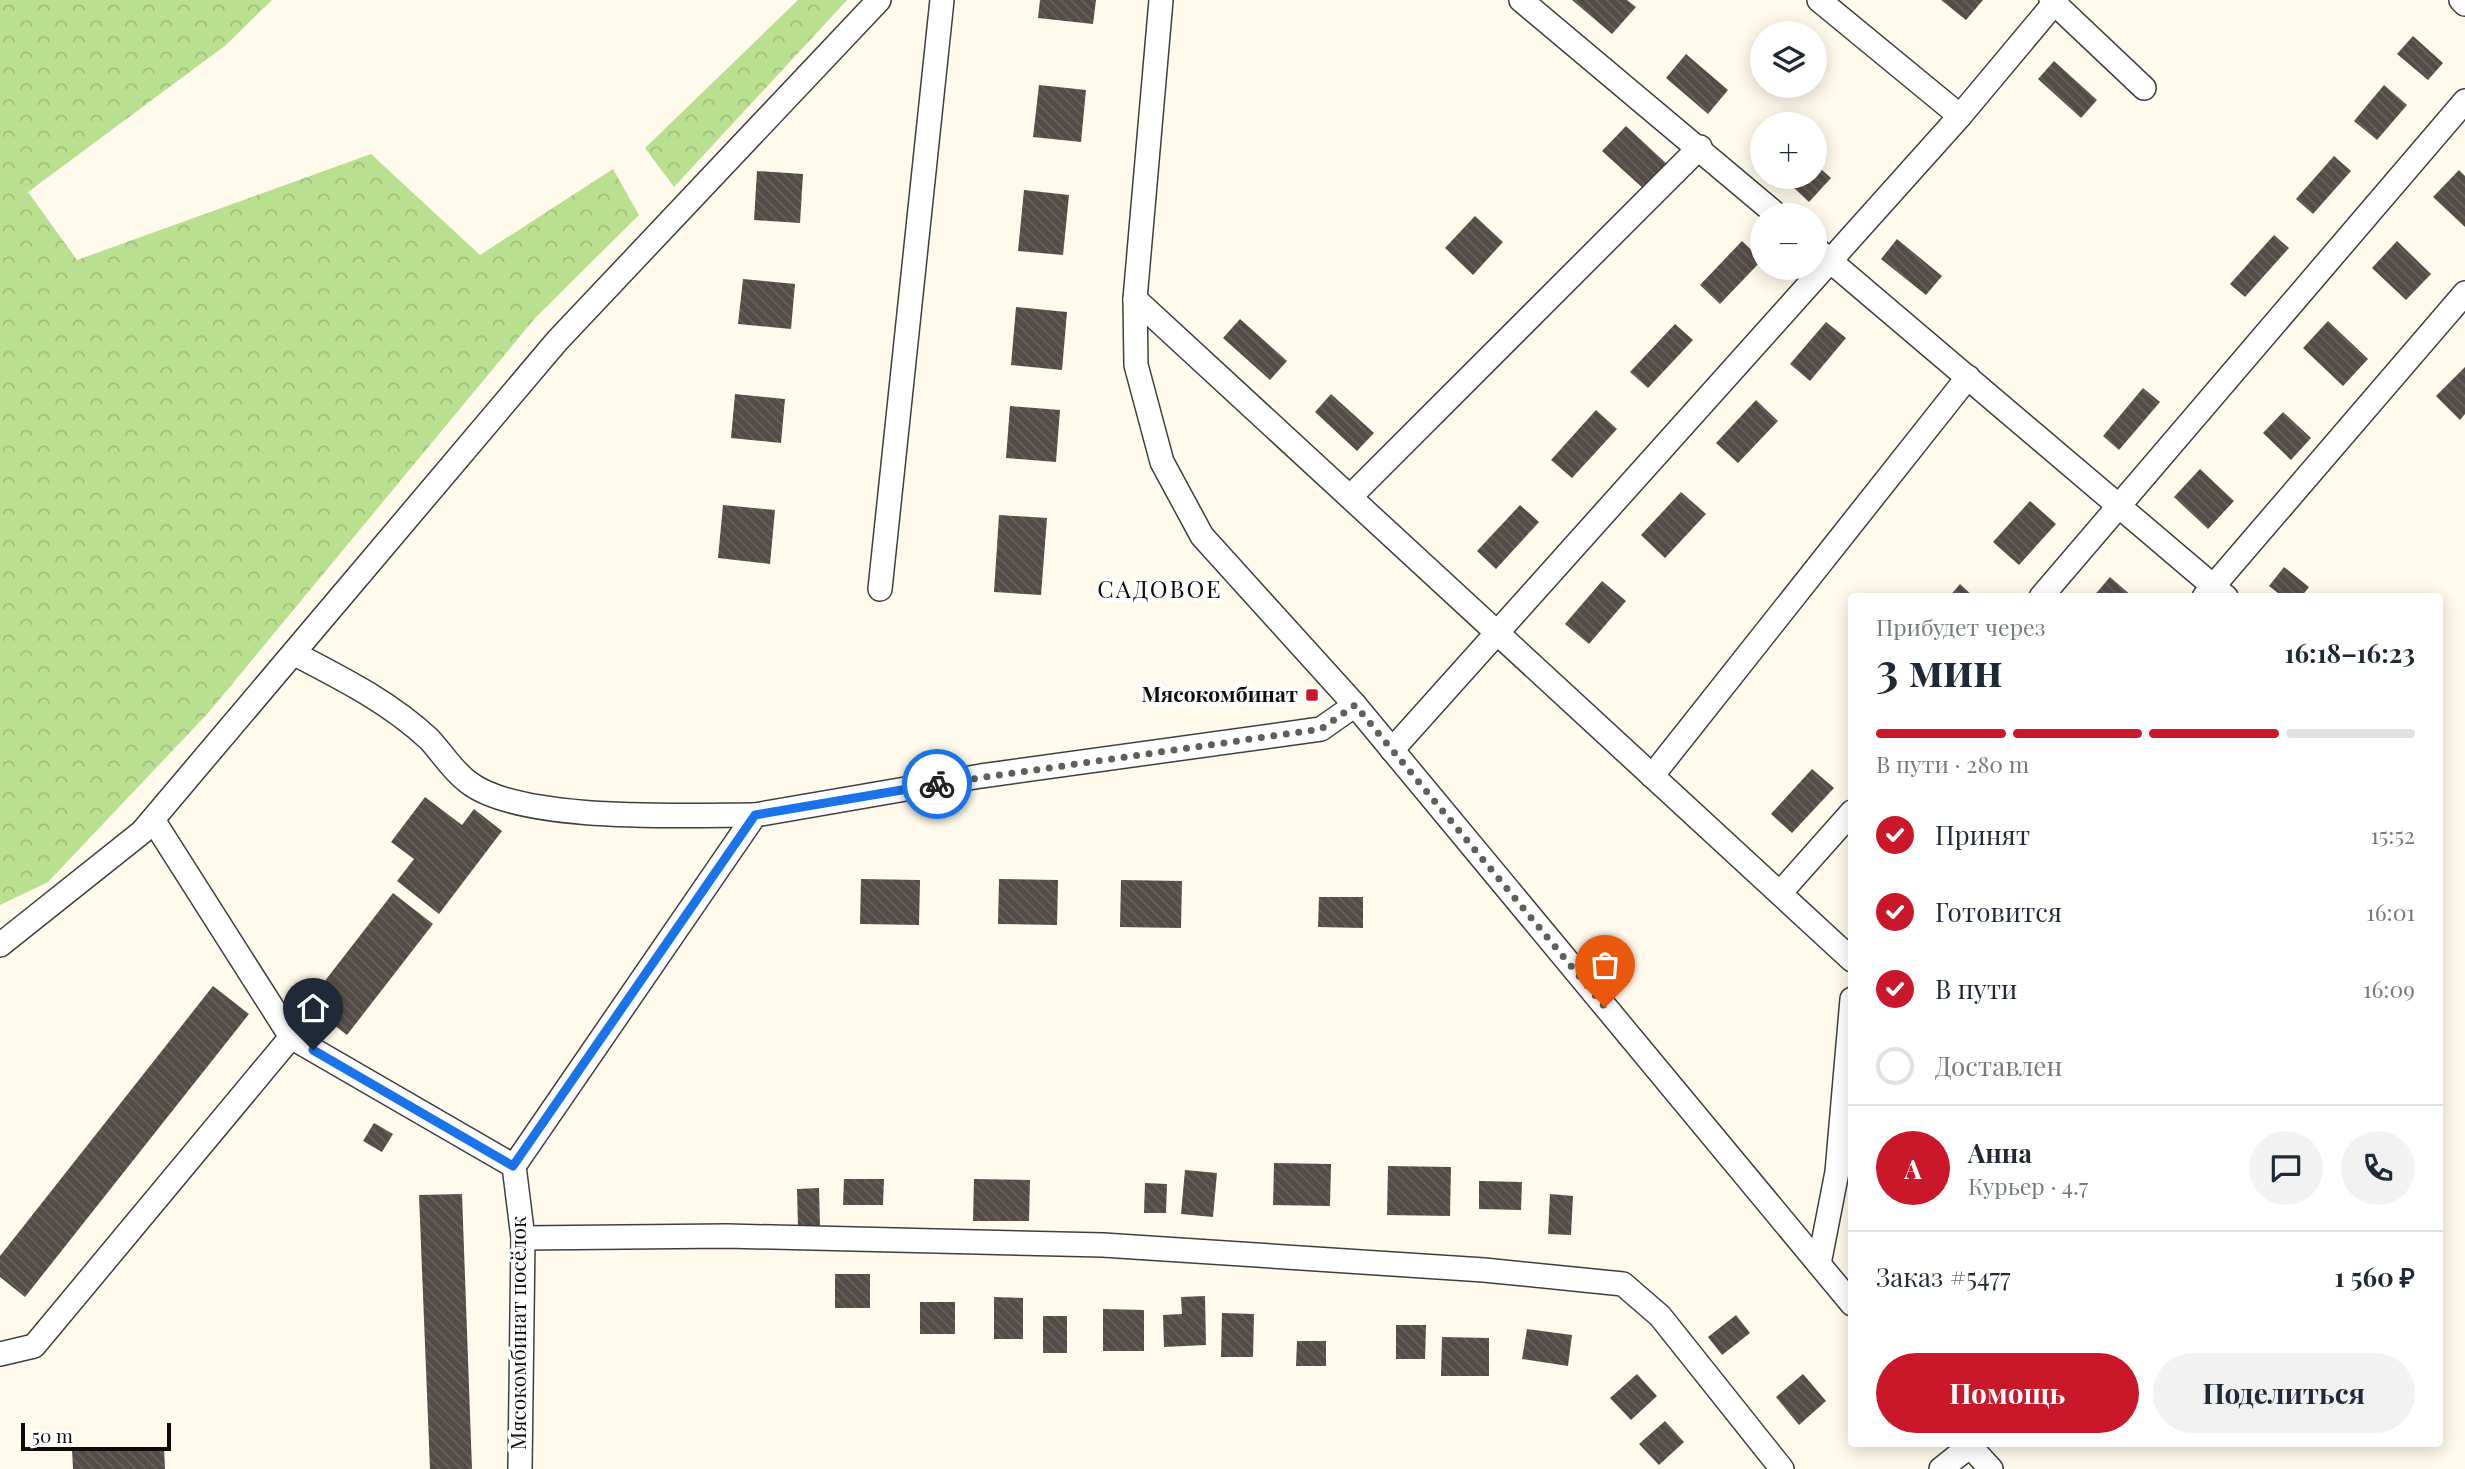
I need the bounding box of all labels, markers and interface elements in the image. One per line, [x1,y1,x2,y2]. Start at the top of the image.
map controls [1750,21,1827,280]
button: layers [1750,21,1827,98]
button: + [1750,112,1827,189]
button: − [1750,203,1827,280]
district label: САДОВОЕ [1097,572,1223,604]
text: Прибудет через [1876,611,2045,642]
text: 16:18–16:23 [2285,635,2415,670]
text: 3 мин [1876,637,2003,699]
place label: Мясокомбинат [1142,679,1298,707]
marker: Мясокомбинат [1304,687,1320,703]
text: В пути · 280 m [1876,748,2029,779]
courier [902,749,972,819]
icon: bike [918,765,956,803]
icon: check [1876,816,1914,854]
text: Принят [1935,817,2030,852]
text: 15:52 [2371,819,2415,850]
icon: check [1876,893,1914,931]
text: Готовится [1935,894,2062,929]
text: 16:01 [2366,896,2415,927]
pin [1575,935,1635,1007]
icon: bag [1586,946,1624,984]
icon: check [1876,970,1914,1008]
text: В пути [1935,971,2017,1006]
text: 16:09 [2363,973,2415,1004]
pin [283,978,343,1050]
icon: home [294,989,332,1027]
text: Доставлен [1935,1048,2062,1083]
button: chat [2249,1131,2323,1205]
button: phone [2341,1131,2415,1205]
text: Анна [1968,1135,2032,1170]
text: А [1904,1151,1922,1186]
text: Курьер · 4.7 [1968,1170,2088,1201]
street label: Мясокомбинат посёлок [503,1216,531,1450]
text: Заказ #5477 [1876,1259,2011,1294]
text: 1 560 ₽ [2335,1259,2415,1294]
button: Помощь [1876,1353,2139,1433]
button: Поделиться [2153,1353,2415,1433]
scale bar [21,1420,172,1452]
text: 50 m [32,1422,73,1448]

